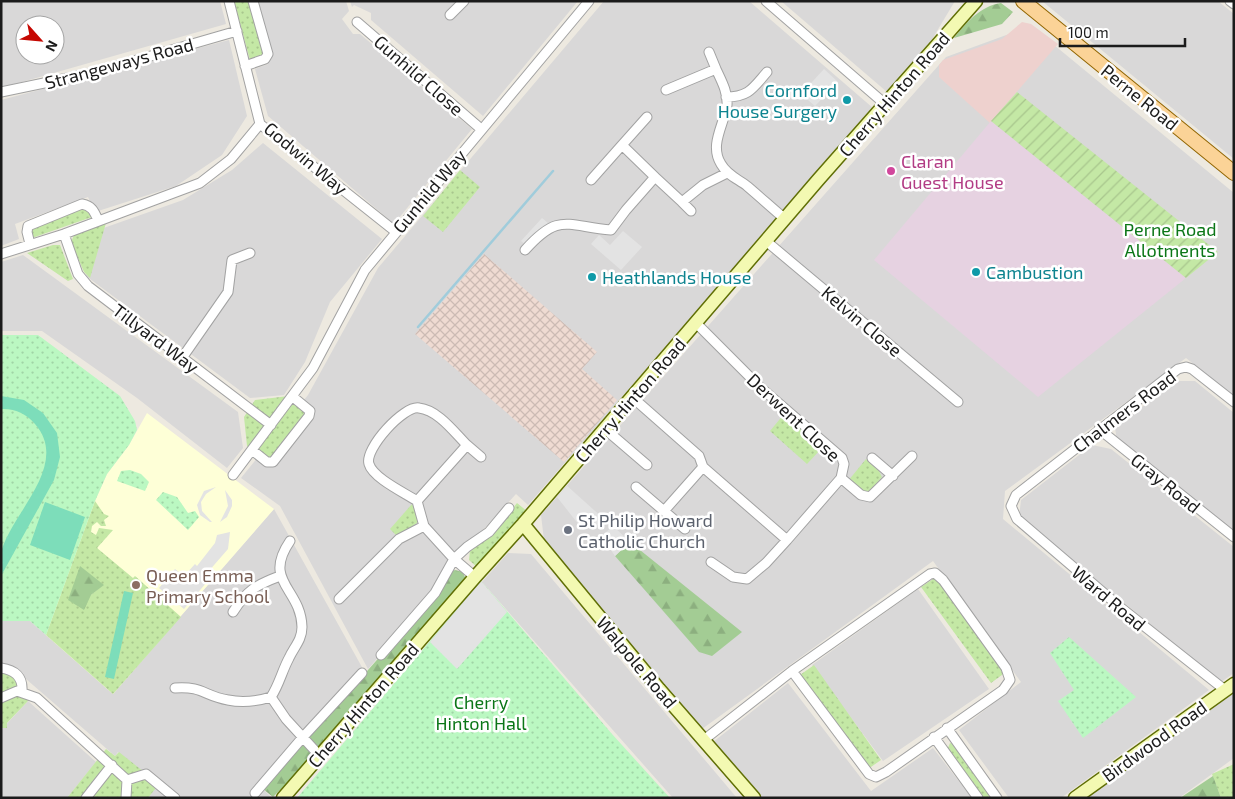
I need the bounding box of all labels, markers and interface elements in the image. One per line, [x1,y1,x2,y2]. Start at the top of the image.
north arrow [15,15,65,65]
scale bar [1060,15,1185,47]
text: 100 m [1068,23,1109,41]
street label: Cherry Hinton Road [834,27,954,161]
street label: Gunhild Close [370,30,468,120]
street label: Strangeways Road [42,33,196,93]
text: N [42,38,62,54]
street label: Perne Road [1097,59,1183,135]
place label: Cornford House Surgery [718,79,837,122]
marker: Cornford House Surgery [841,94,853,106]
street label: Godwin Way [260,117,352,199]
street label: Gunhild Way [388,144,471,237]
place label: Claran Guest House [901,150,1004,193]
marker: Claran Guest House [885,165,897,177]
park label: Perne Road Allotments [1124,218,1217,261]
place label: Cambustion [986,261,1084,283]
place label: Heathlands House [602,266,751,288]
marker: Cambustion [970,266,982,278]
marker: Heathlands House [586,271,598,283]
street label: Kelvin Close [817,281,907,361]
street label: Tillyard Way [109,299,204,378]
street label: Cherry Hinton Road [570,333,690,467]
street label: Chalmers Road [1068,365,1180,457]
street label: Derwent Close [743,368,845,466]
street label: Gray Road [1127,448,1205,518]
place label: St Philip Howard Catholic Church [578,509,713,552]
marker: St Philip Howard Catholic Church [562,524,574,536]
street label: Ward Road [1068,561,1150,635]
place label: Queen Emma Primary School [146,564,270,607]
marker: Queen Emma Primary School [130,579,142,591]
street label: Walpole Road [592,612,682,712]
street label: Cherry Hinton Road [303,638,423,772]
park label: Cherry Hinton Hall [435,691,527,734]
street label: Birdwood Road [1097,696,1211,786]

